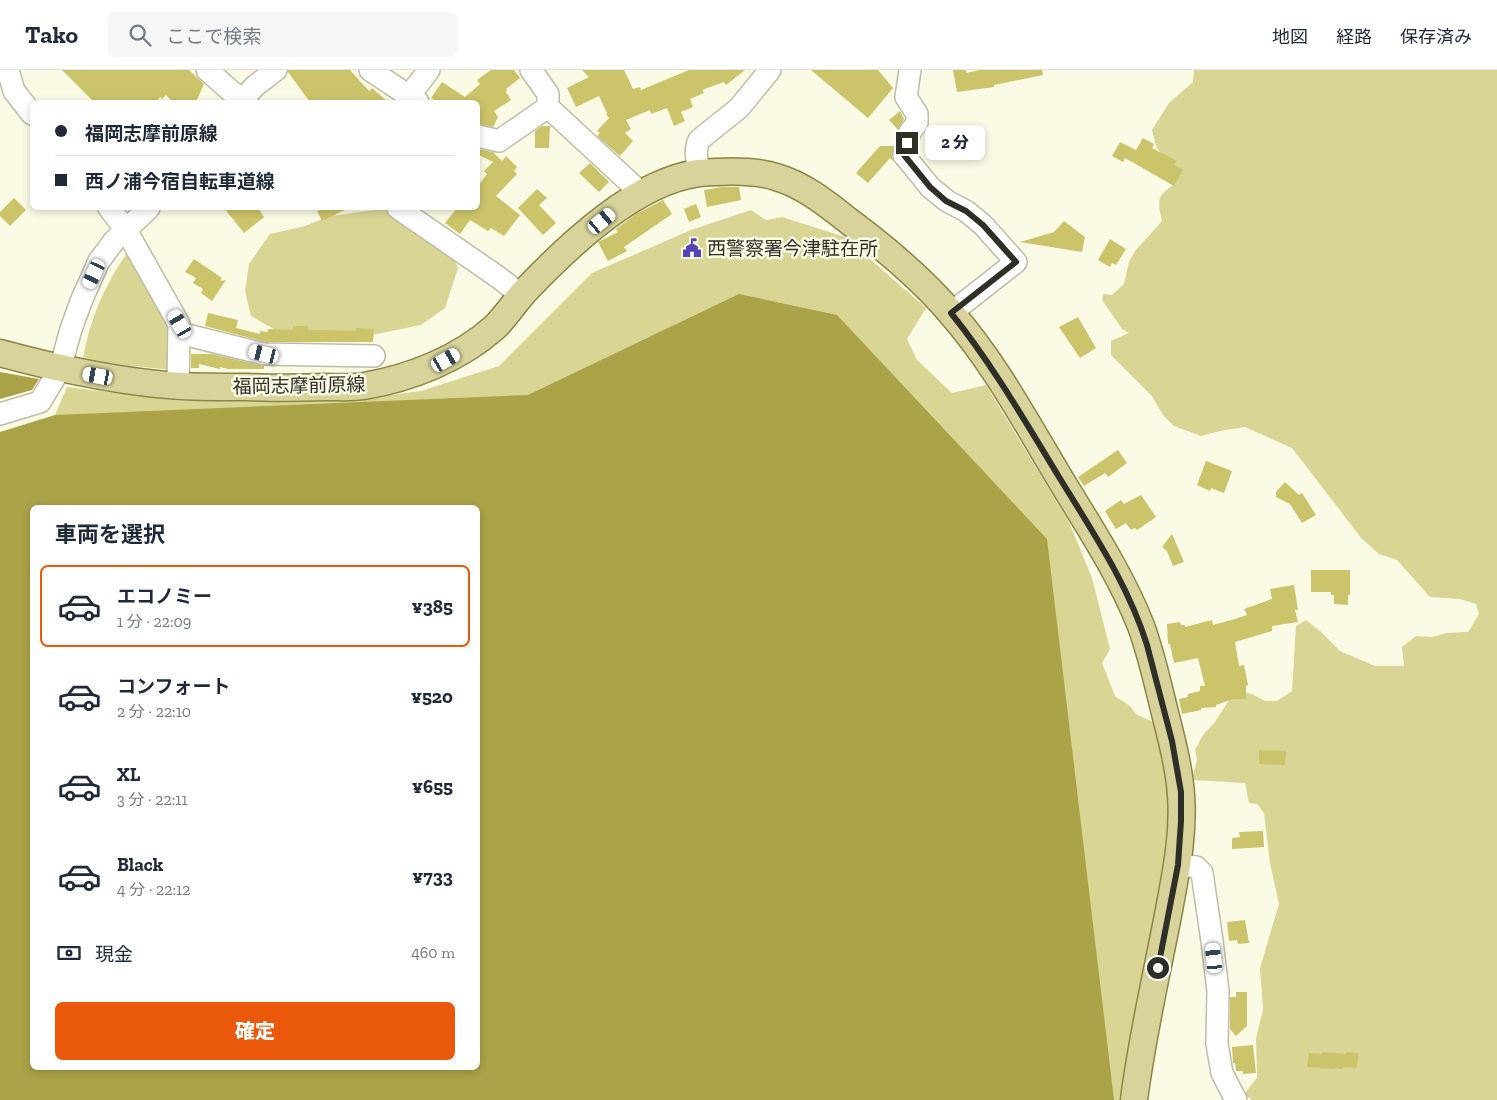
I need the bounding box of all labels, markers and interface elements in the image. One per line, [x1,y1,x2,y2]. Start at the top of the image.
search box [108,12,458,57]
text: Tako [25,20,78,49]
icon: search [126,21,154,49]
text: ここで検索 [166,25,261,48]
text: 地図 [1272,26,1308,48]
text: 経路 [1336,26,1372,48]
text: 保存済み [1400,26,1472,48]
text: 福岡志摩前原線 [85,122,218,145]
callout: 2 分 [924,126,984,160]
route end [896,132,918,154]
text: 2 分 [941,133,969,152]
text: 西ノ浦今宿自転車道線 [85,170,275,193]
car [585,206,618,236]
public building icon: 西警察署今津駐在所 [681,237,703,259]
place label: 西警察署今津駐在所 [707,237,878,260]
car [80,257,107,291]
car [166,307,193,341]
car [247,343,280,365]
car [429,346,462,374]
car [81,366,114,386]
street label: 福岡志摩前原線 [232,373,366,398]
text: 車両を選択 [55,521,165,548]
icon: car [57,584,102,629]
text: エコノミー [117,585,212,608]
text: ¥385 [411,595,453,618]
text: 1 分 · 22:09 [117,612,191,631]
icon: car [57,674,102,719]
text: コンフォート [117,675,230,698]
text: ¥520 [411,685,453,708]
text: 2 分 · 22:10 [117,702,191,721]
text: XL [117,763,140,786]
icon: car [57,764,102,809]
text: ¥655 [412,775,453,798]
text: 3 分 · 22:11 [117,790,188,809]
text: Black [117,853,163,876]
icon: car [57,854,102,899]
text: ¥733 [412,865,453,888]
text: 4 分 · 22:12 [117,880,191,899]
icon: cash [55,939,83,967]
car [1204,942,1223,974]
text: 現金 [95,943,133,966]
text: 460 m [411,943,455,962]
route start [1147,957,1169,979]
button: 確定 [55,1002,455,1060]

